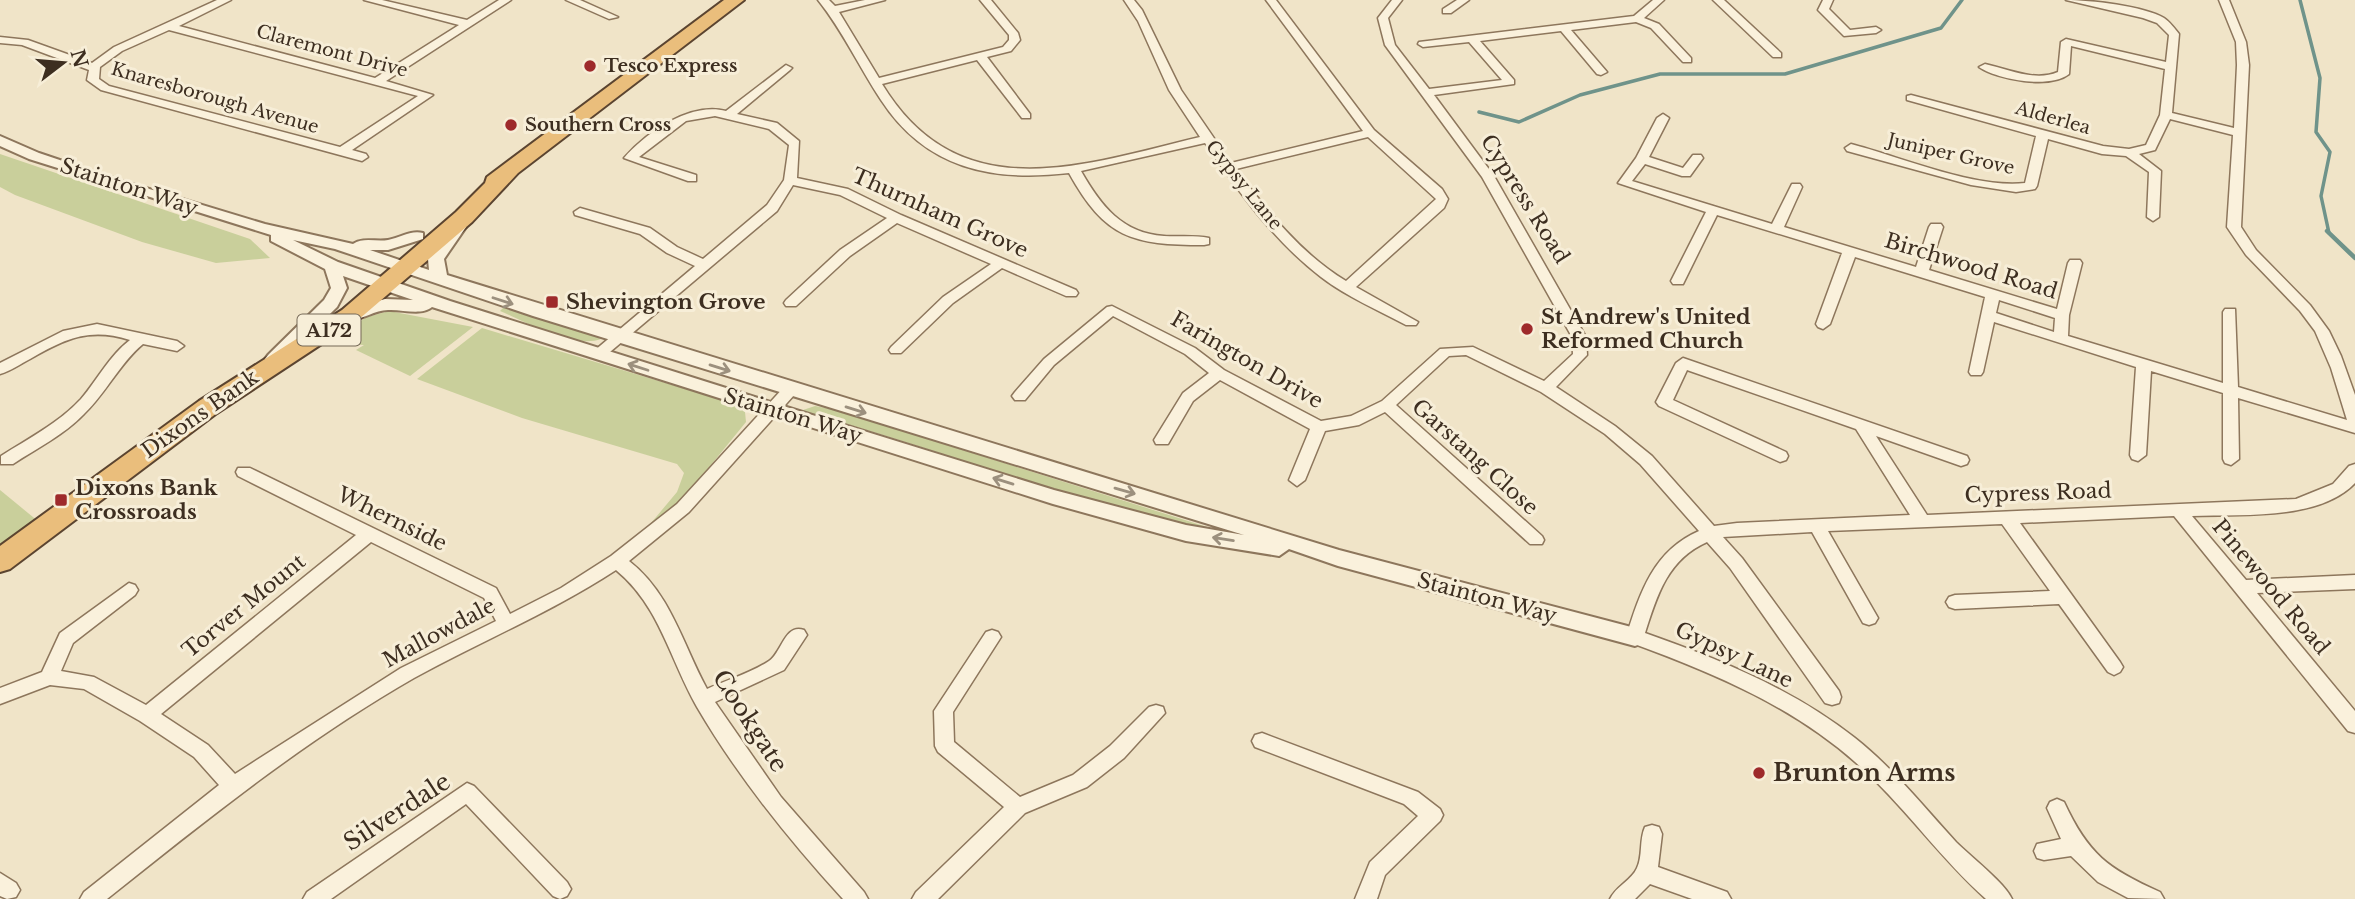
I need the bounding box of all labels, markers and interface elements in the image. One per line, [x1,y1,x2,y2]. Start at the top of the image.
street label: Claremont Drive [254,20,410,82]
north arrow [28,28,98,98]
text: N [65,47,92,70]
place label: Tesco Express [604,55,737,77]
street label: Knaresborough Avenue [109,58,321,138]
marker: Tesco Express [582,58,598,74]
street label: Alderlea [2012,97,2093,139]
place label: Southern Cross [525,114,671,136]
marker: Southern Cross [503,117,519,133]
street label: Juniper Grove [1883,128,2017,179]
street label: Cypress Road [1475,130,1575,268]
street label: Gypsy Lane [1201,136,1287,234]
street label: Stainton Way [57,152,202,222]
street label: Thurnham Grove [848,162,1032,264]
street label: Birchwood Road [1881,227,2061,305]
place label: Shevington Grove [566,289,765,315]
marker: Shevington Grove [544,294,560,310]
one-way arrow [492,295,514,308]
place label: St Andrew's United Reformed Church [1541,304,1751,354]
street label: Farington Drive [1166,306,1328,414]
road number: A172 [298,314,360,346]
marker: St Andrew's United Reformed Church [1519,321,1535,337]
one-way arrow [627,359,649,372]
one-way arrow [709,363,731,376]
street label: Dixons Bank [136,364,264,464]
street label: Stainton Way [721,383,866,450]
street label: Garstang Close [1407,394,1543,520]
one-way arrow [844,405,866,418]
one-way arrow [992,474,1014,487]
place label: Dixons Bank Crossroads [75,475,219,525]
street label: Cypress Road [1964,477,2112,509]
street label: Whernside [332,481,451,557]
one-way arrow [1114,486,1136,499]
marker: Dixons Bank Crossroads [53,492,69,508]
street label: Pinewood Road [2207,514,2335,660]
one-way arrow [1212,532,1235,545]
street label: Torver Mount [177,548,311,664]
street label: Stainton Way [1414,567,1560,629]
street label: Mallowdale [378,592,500,674]
street label: Gypsy Lane [1671,616,1797,694]
street label: Cookgate [707,664,794,777]
place label: Brunton Arms [1773,758,1956,787]
marker: Brunton Arms [1751,765,1767,781]
street label: Silverdale [338,766,456,857]

